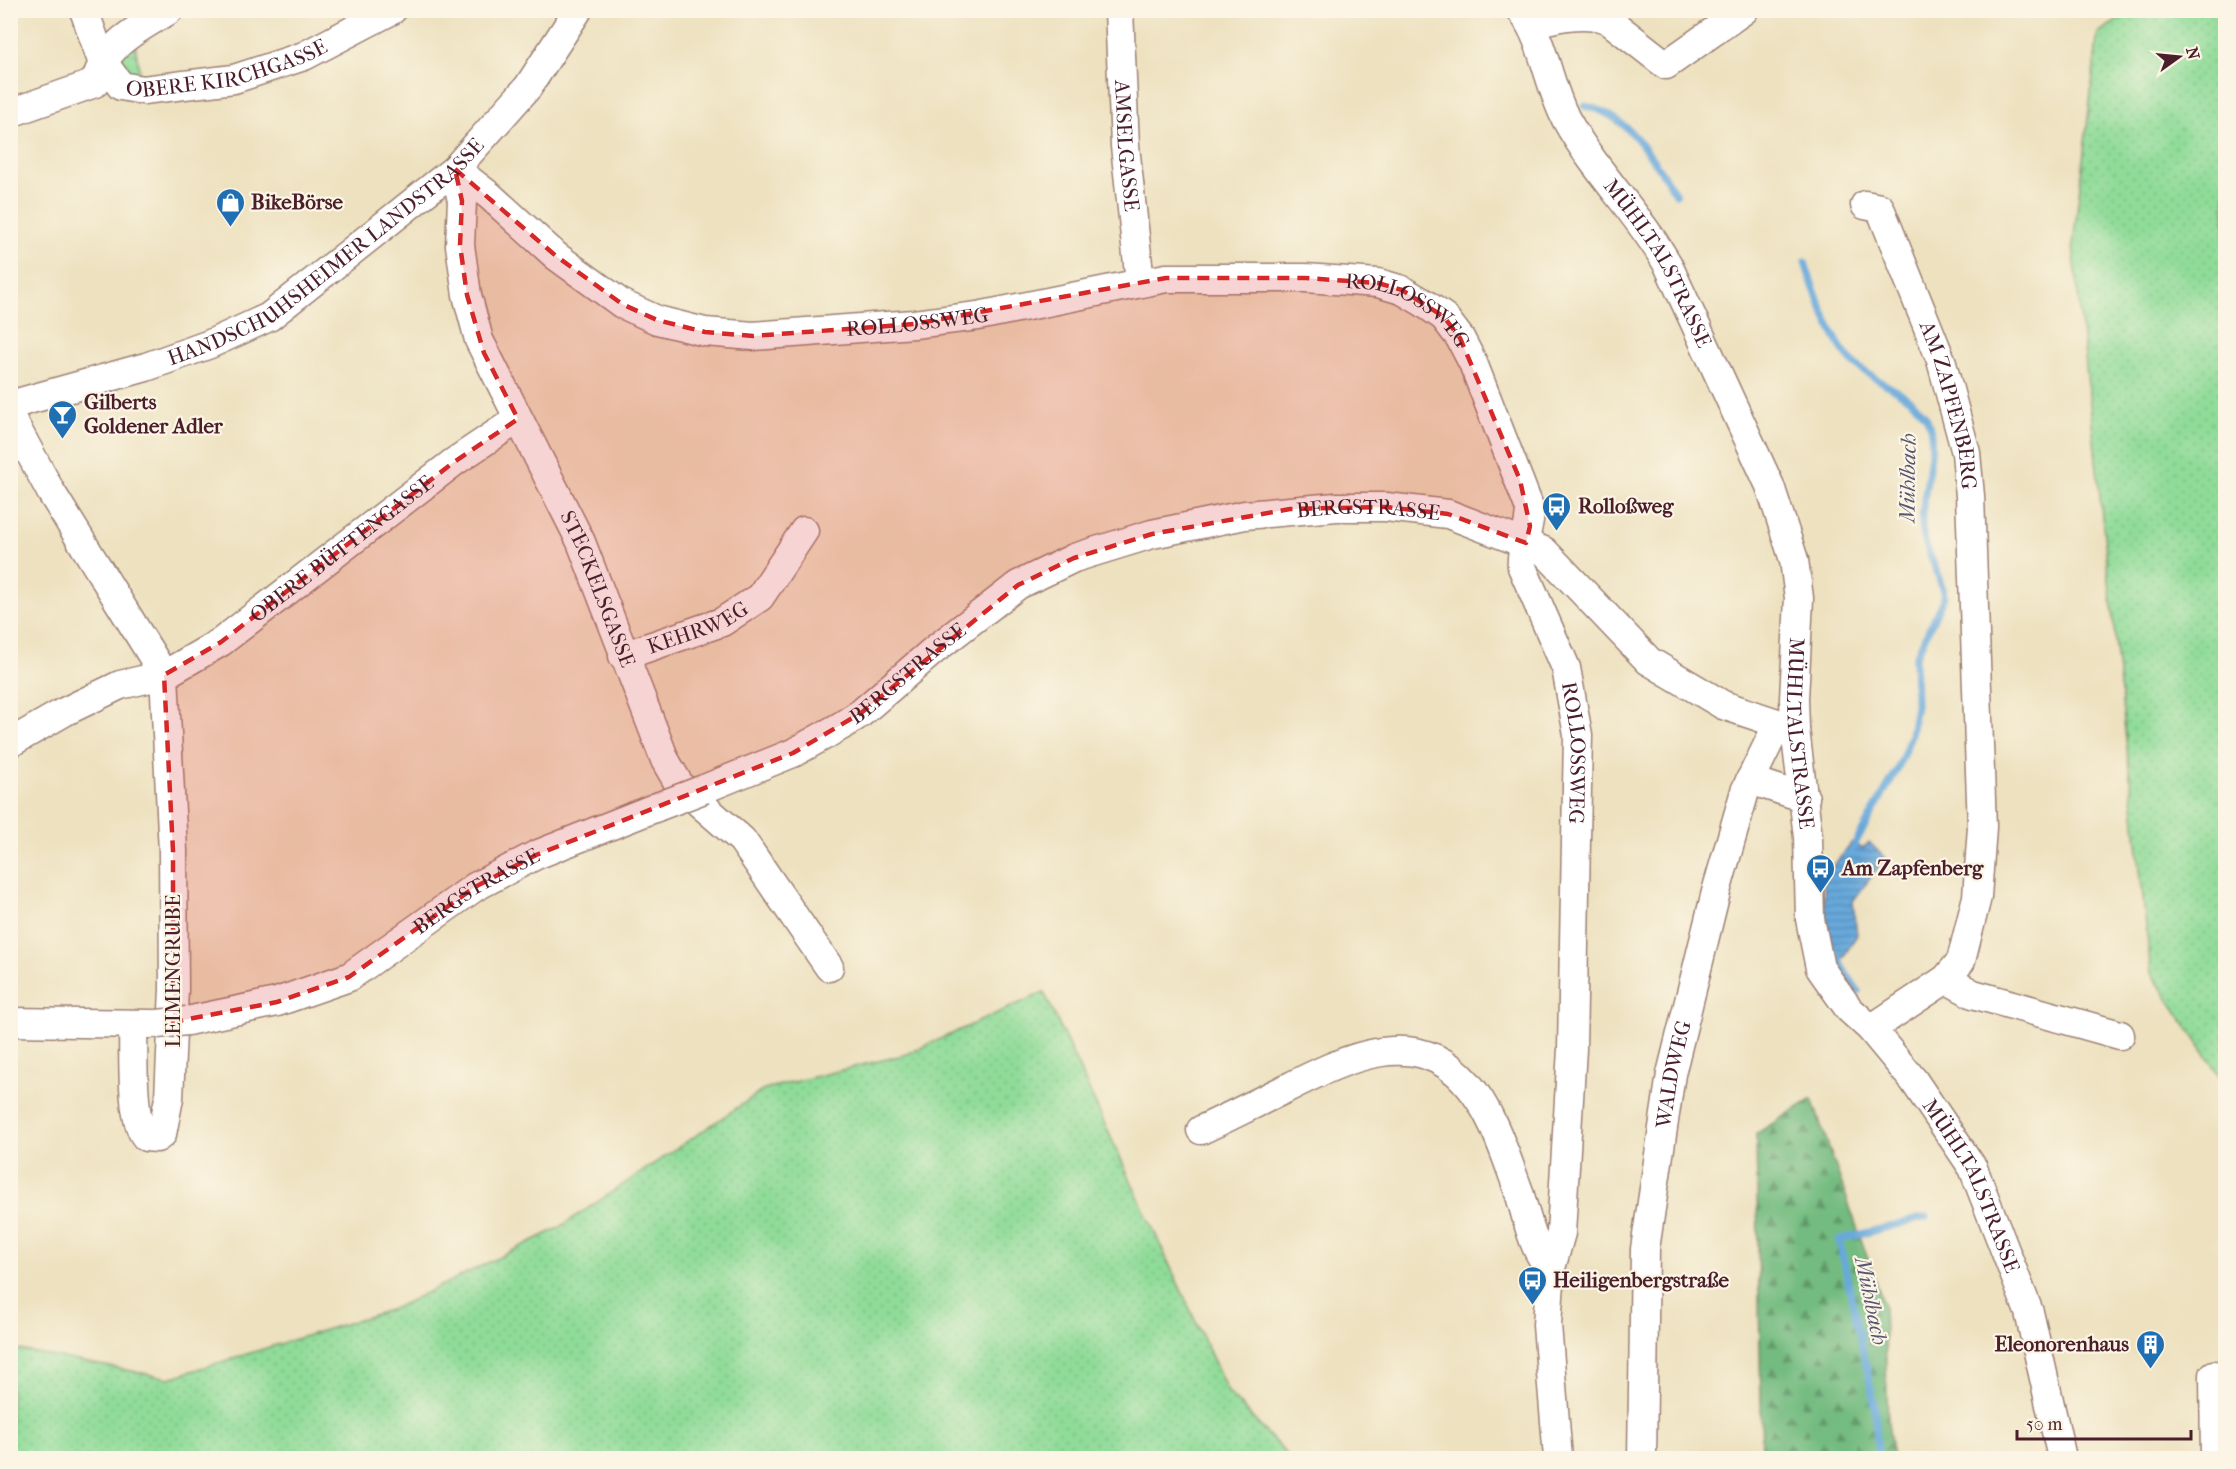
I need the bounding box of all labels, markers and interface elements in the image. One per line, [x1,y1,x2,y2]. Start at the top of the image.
north arrow [2149,27,2209,87]
street label: OBERE KIRCHGASSE [124,34,331,102]
text: N [2182,45,2204,62]
street label: AMSELGASSE [1110,78,1144,213]
street label: HANDSCHUHSHEIMER LANDSTRASSE [164,133,489,370]
street label: MÜHLTALSTRASSE [1599,174,1716,351]
shop icon: BikeBörse [214,186,246,228]
place label: BikeBörse [251,190,343,214]
street label: ROLLOSSWEG [1345,269,1475,352]
street label: ROLLOSSWEG [845,302,991,341]
street label: AM ZAPFENBERG [1914,317,1981,491]
place label: Gilberts Goldener Adler [84,390,224,438]
bar icon: Gilberts Goldener Adler [47,398,79,440]
water label: Mühlbach [1894,433,1922,525]
street label: OBERE BÜTTENGASSE [245,470,438,627]
bus stop icon: Rolloßweg [1541,490,1573,532]
place label: Rolloßweg [1578,494,1674,518]
street label: BERGSTRASSE [1295,495,1442,525]
street label: STECKELSGASSE [555,507,640,671]
street label: KEHRWEG [644,596,753,659]
street label: BERGSTRASSE [845,618,971,729]
street label: MÜHLTALSTRASSE [1782,637,1819,831]
street label: ROLLOSSWEG [1557,680,1590,824]
street label: BERGSTRASSE [408,843,544,939]
bus stop icon: Am Zapfenberg [1805,852,1837,894]
place label: Am Zapfenberg [1840,856,1984,880]
street label: LEIMENGRUBE [161,894,185,1048]
street label: WALDWEG [1651,1018,1696,1131]
street label: MÜHLTALSTRASSE [1918,1094,2025,1276]
water label: Mühlbach [1849,1253,1893,1347]
bus stop icon: Heiligenbergstraße [1516,1264,1548,1306]
place label: Heiligenbergstraße [1553,1268,1729,1292]
building icon: Eleonorenhaus [2134,1328,2166,1370]
place label: Eleonorenhaus [1995,1332,2129,1356]
scale bar [2017,1403,2191,1441]
text: 50 m [2026,1414,2063,1435]

